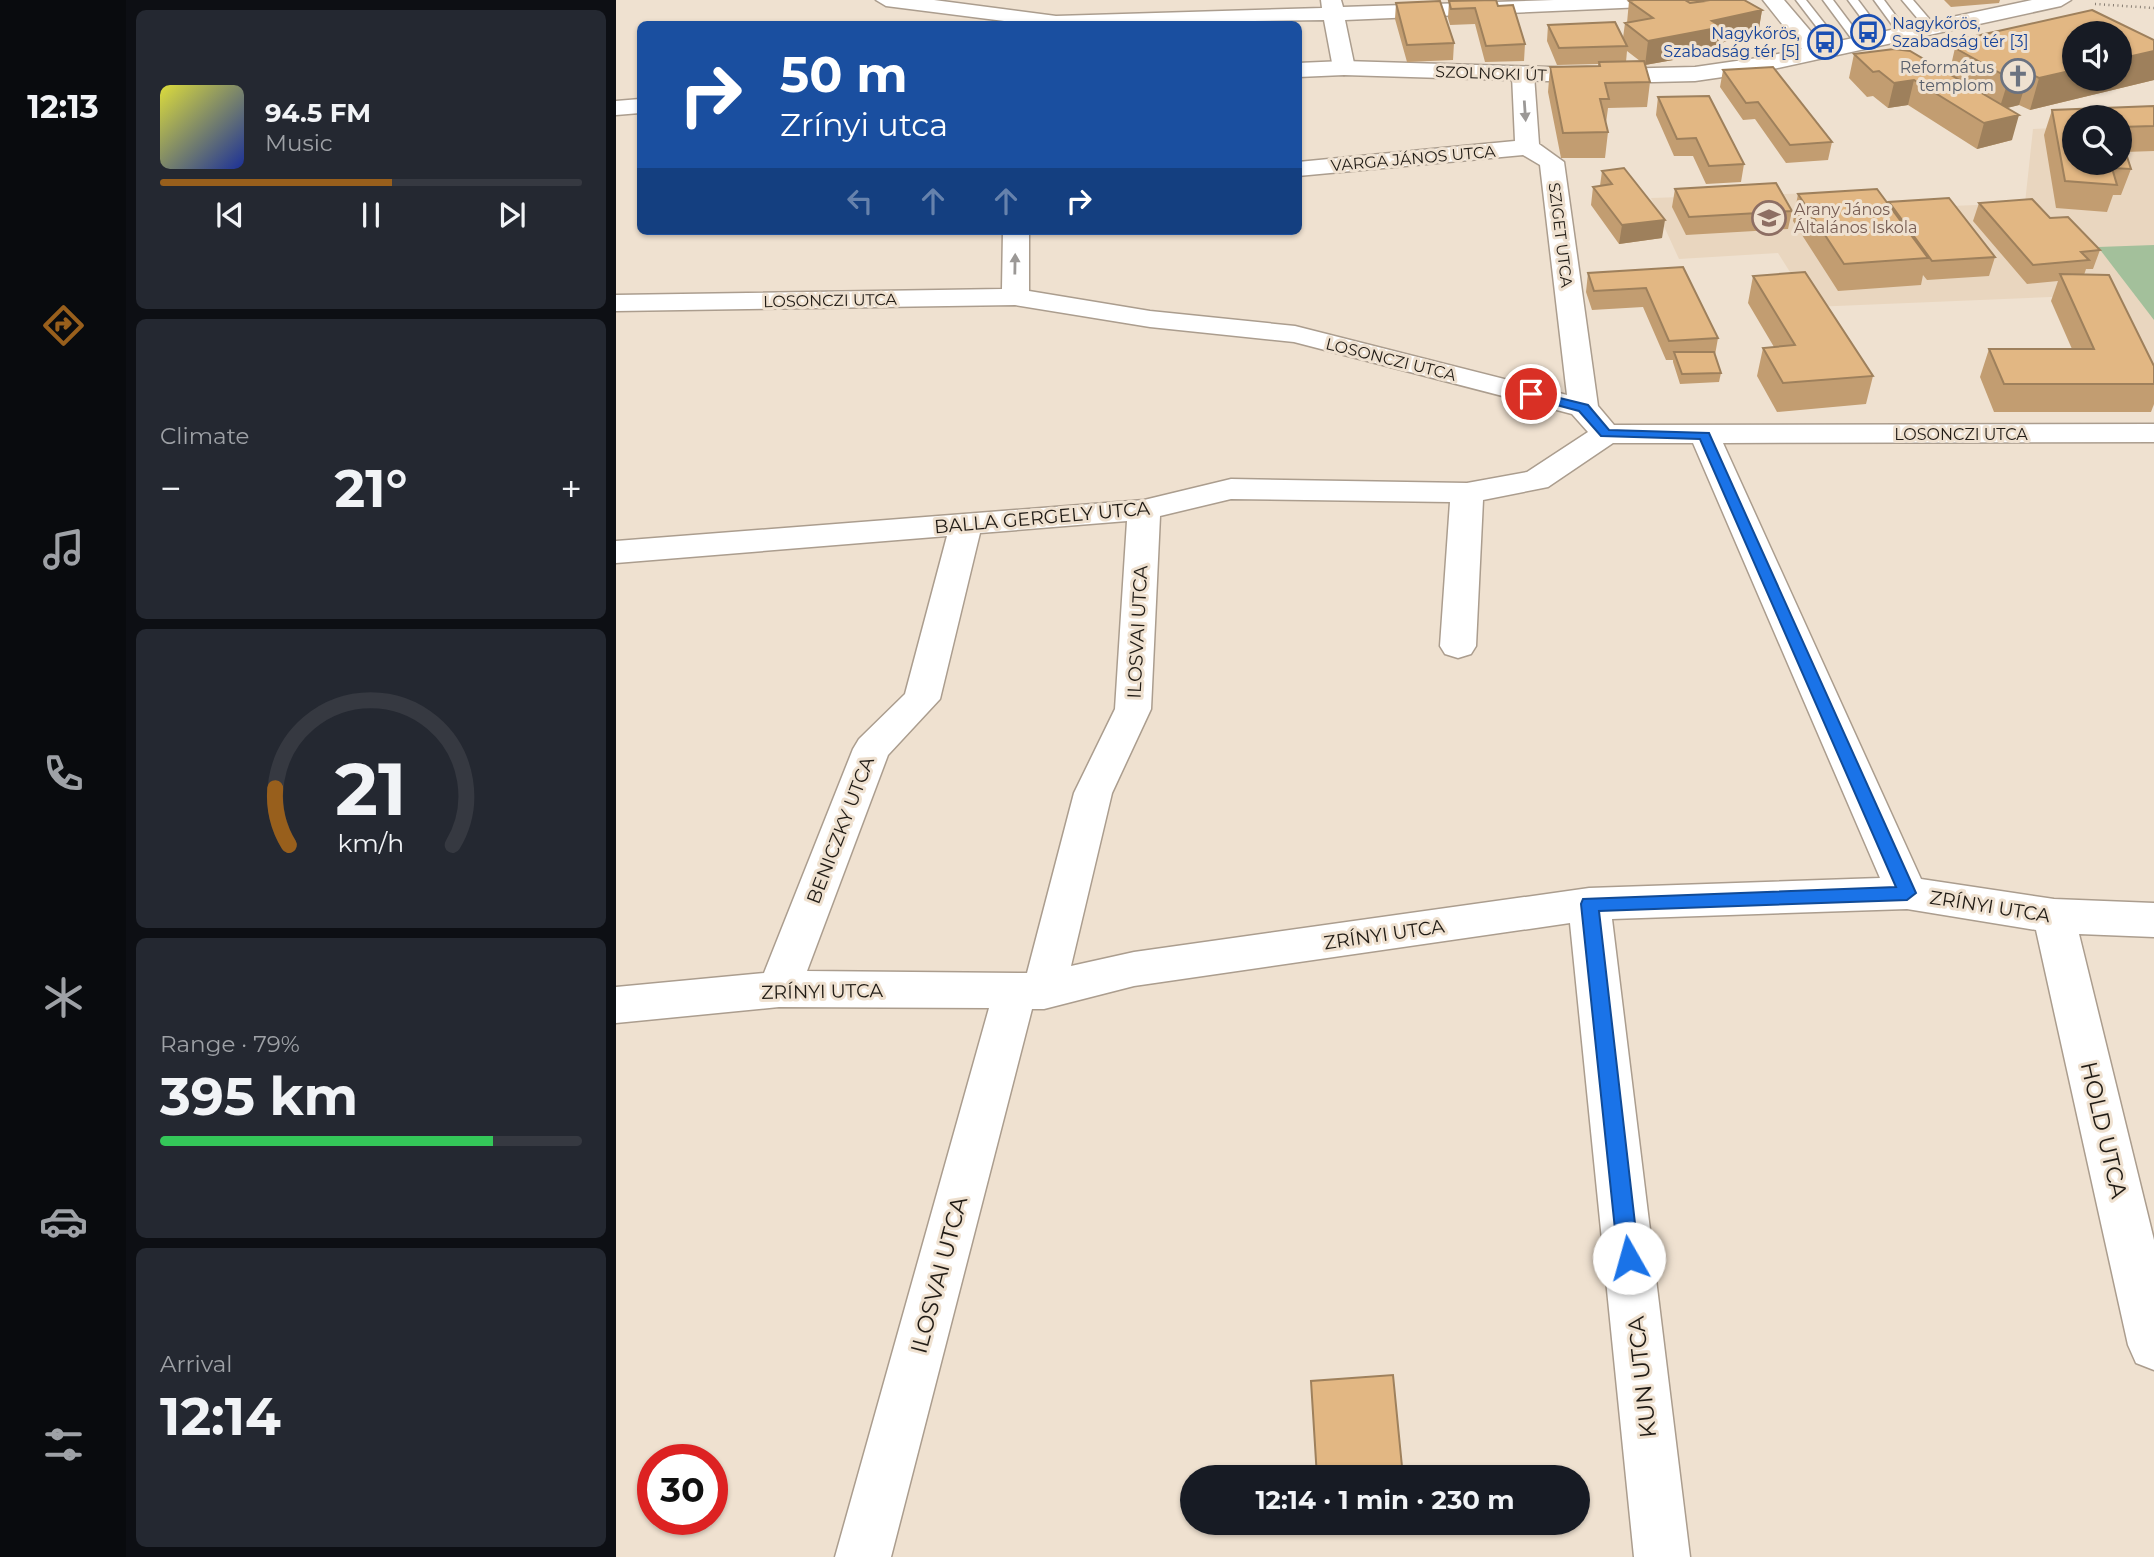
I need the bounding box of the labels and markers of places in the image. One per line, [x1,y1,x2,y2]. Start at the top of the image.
bus stop icon: Nagykőrös, Szabadság tér [3] [1849,13,1887,51]
place label: Nagykőrös, Szabadság tér [3] [1892,14,2029,51]
bus stop icon: Nagykőrös, Szabadság tér [5] [1806,23,1844,61]
place label: Nagykőrös, Szabadság tér [5] [1663,24,1800,61]
church icon: Református templom [1999,57,2037,95]
place label: Református templom [1900,58,1994,95]
school or university icon: Arany János Általános Iskola [1750,199,1788,237]
place label: Arany János Általános Iskola [1794,200,1918,237]
pin [1501,364,1561,424]

